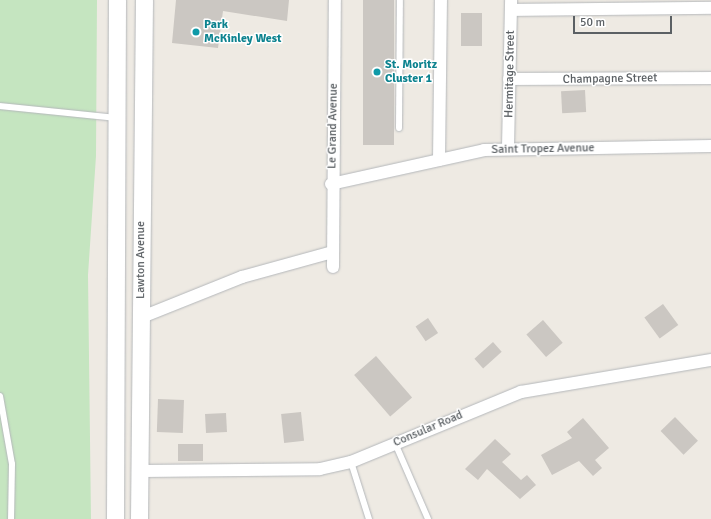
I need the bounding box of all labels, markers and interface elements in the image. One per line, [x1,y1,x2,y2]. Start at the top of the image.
scale bar [575,8,674,34]
text: 50 m [580,15,605,30]
place label: Park McKinley West [204,18,282,46]
marker: Park McKinley West [191,27,201,37]
street label: Hermitage Street [502,30,518,118]
place label: St. Moritz Cluster 1 [385,58,437,86]
marker: St. Moritz Cluster 1 [372,67,382,77]
street label: Champagne Street [563,71,657,87]
street label: Le Grand Avenue [325,83,341,169]
street label: Saint Tropez Avenue [491,141,595,157]
street label: Lawton Avenue [134,221,148,299]
street label: Consular Road [391,408,465,450]

